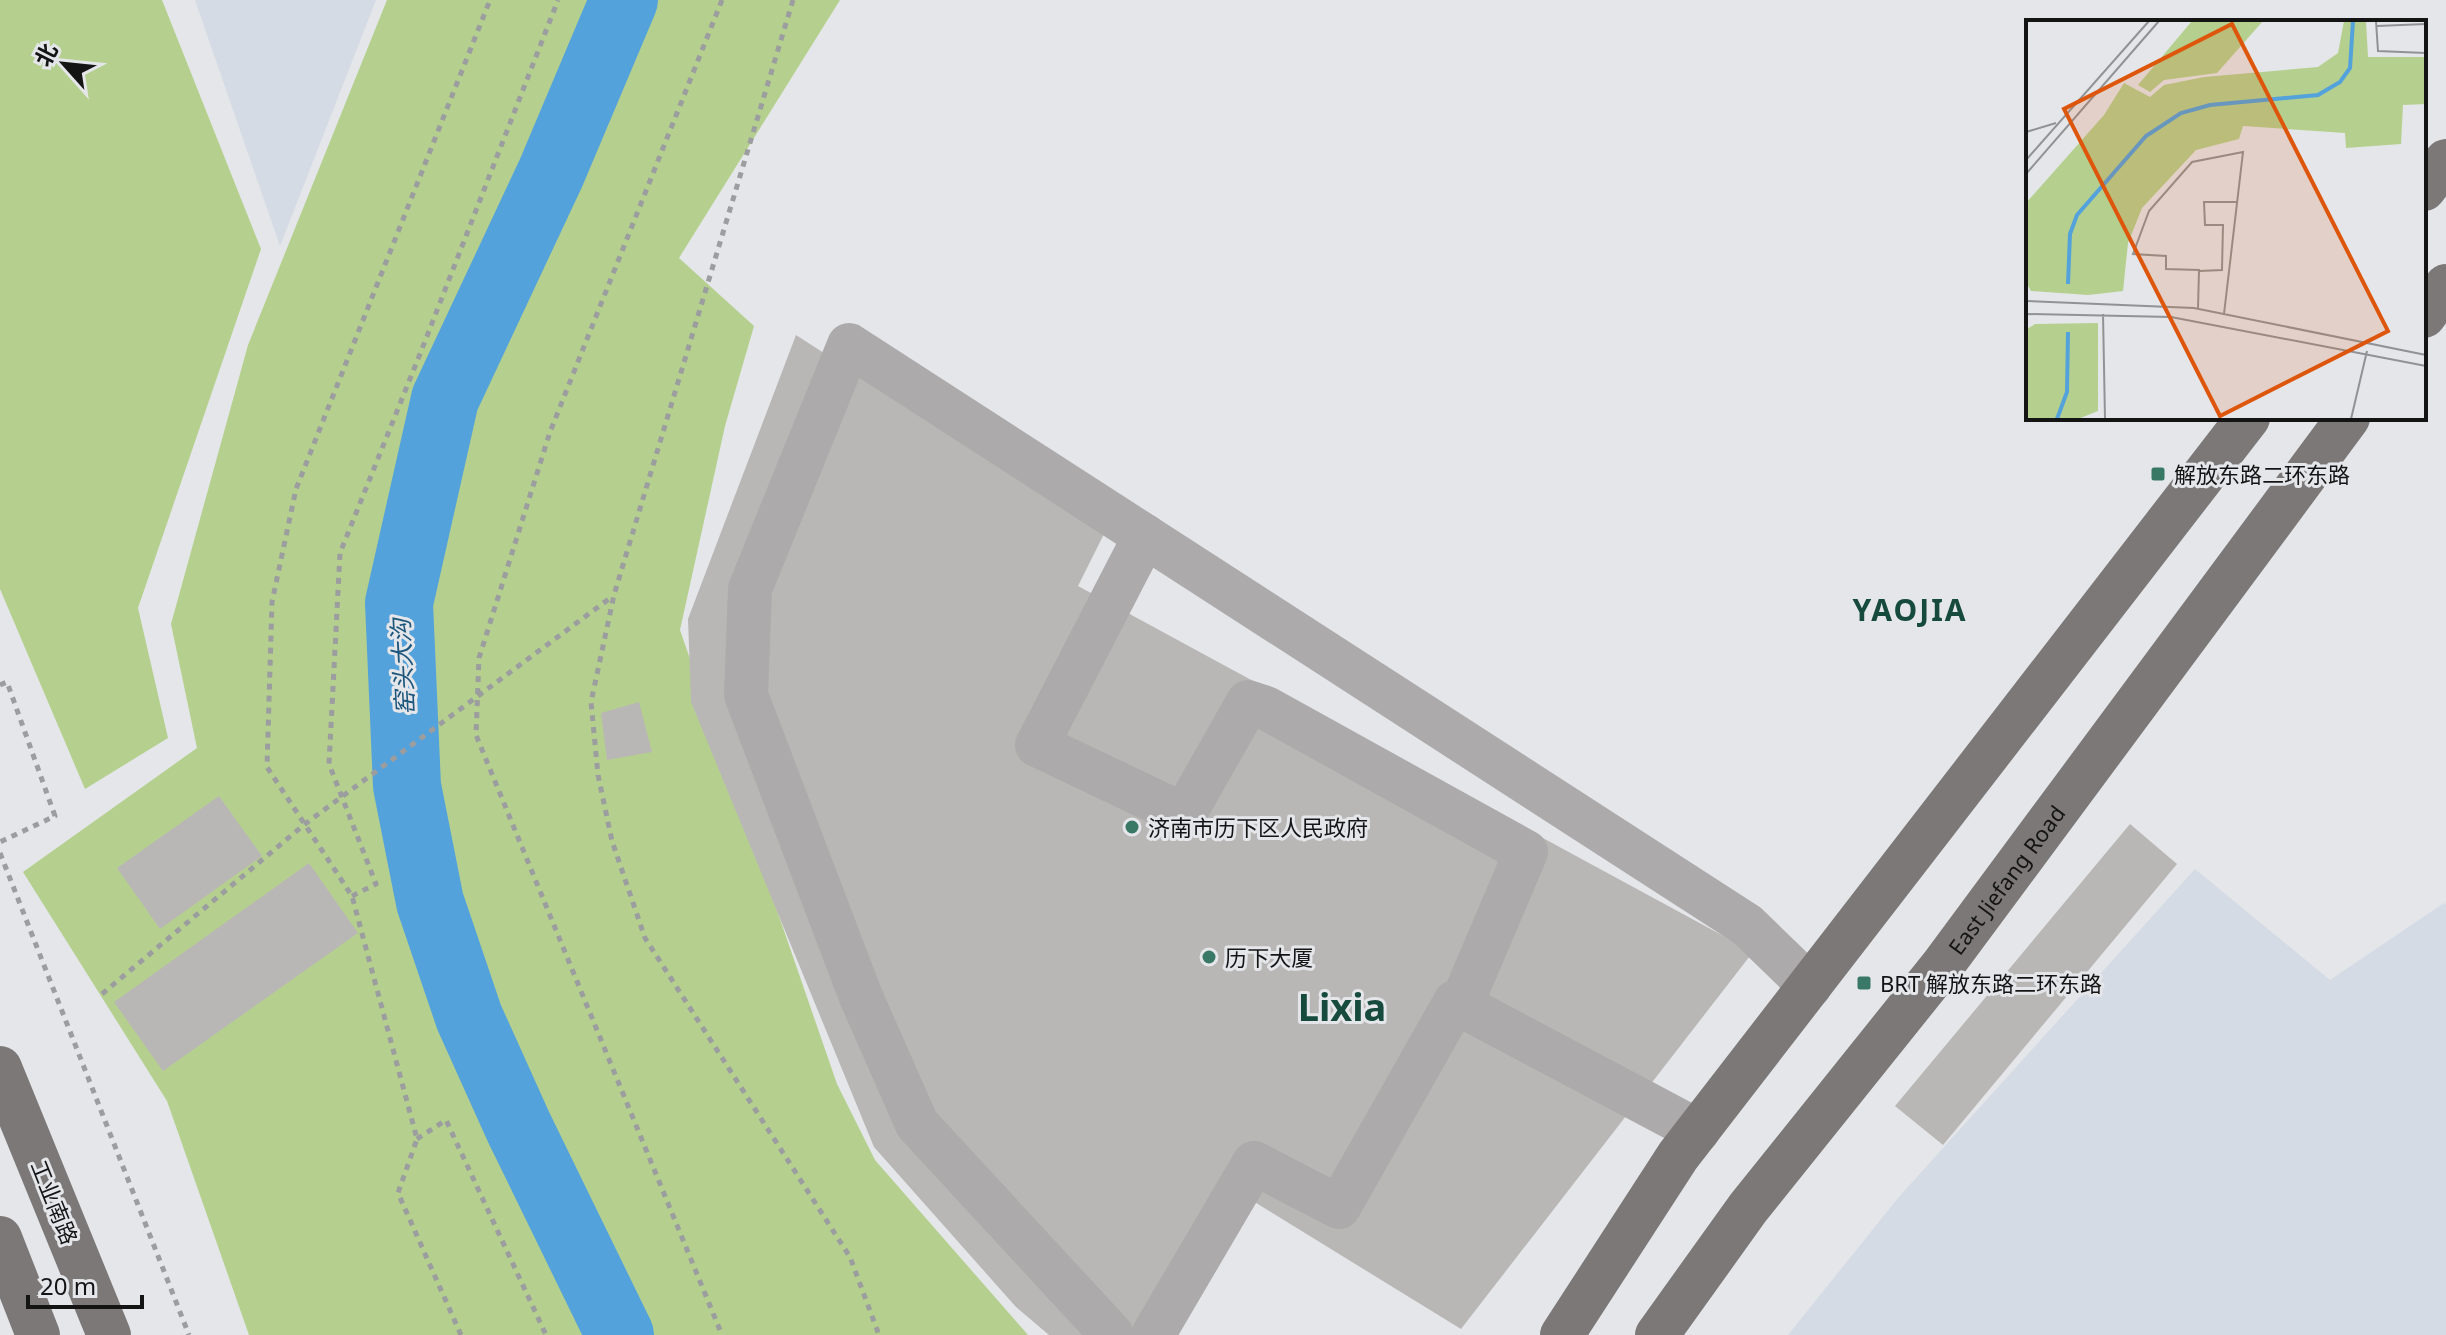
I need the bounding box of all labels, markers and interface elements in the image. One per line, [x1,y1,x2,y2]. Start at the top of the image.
inset map [2026,20,2426,420]
north arrow [24,24,104,104]
text: 北 [27,38,64,71]
place label: 解放东路二环东路 [2174,459,2350,489]
marker: 解放东路二环东路 [2149,465,2167,483]
district label: YAOJIA [1852,589,1968,630]
water label: 窑头大沟 [383,615,421,716]
street label: East Jiefang Road [1941,799,2071,960]
place label: 济南市历下区人民政府 [1148,812,1368,842]
marker: 济南市历下区人民政府 [1123,818,1141,836]
place label: 历下大厦 [1225,942,1313,972]
marker: 历下大厦 [1200,948,1218,966]
place label: BRT 解放东路二环东路 [1880,968,2102,998]
marker: BRT 解放东路二环东路 [1855,974,1873,992]
district label: Lixia [1298,980,1386,1032]
street label: 工业南路 [25,1156,85,1248]
scale bar [28,1259,142,1309]
text: 20 m [40,1269,96,1302]

